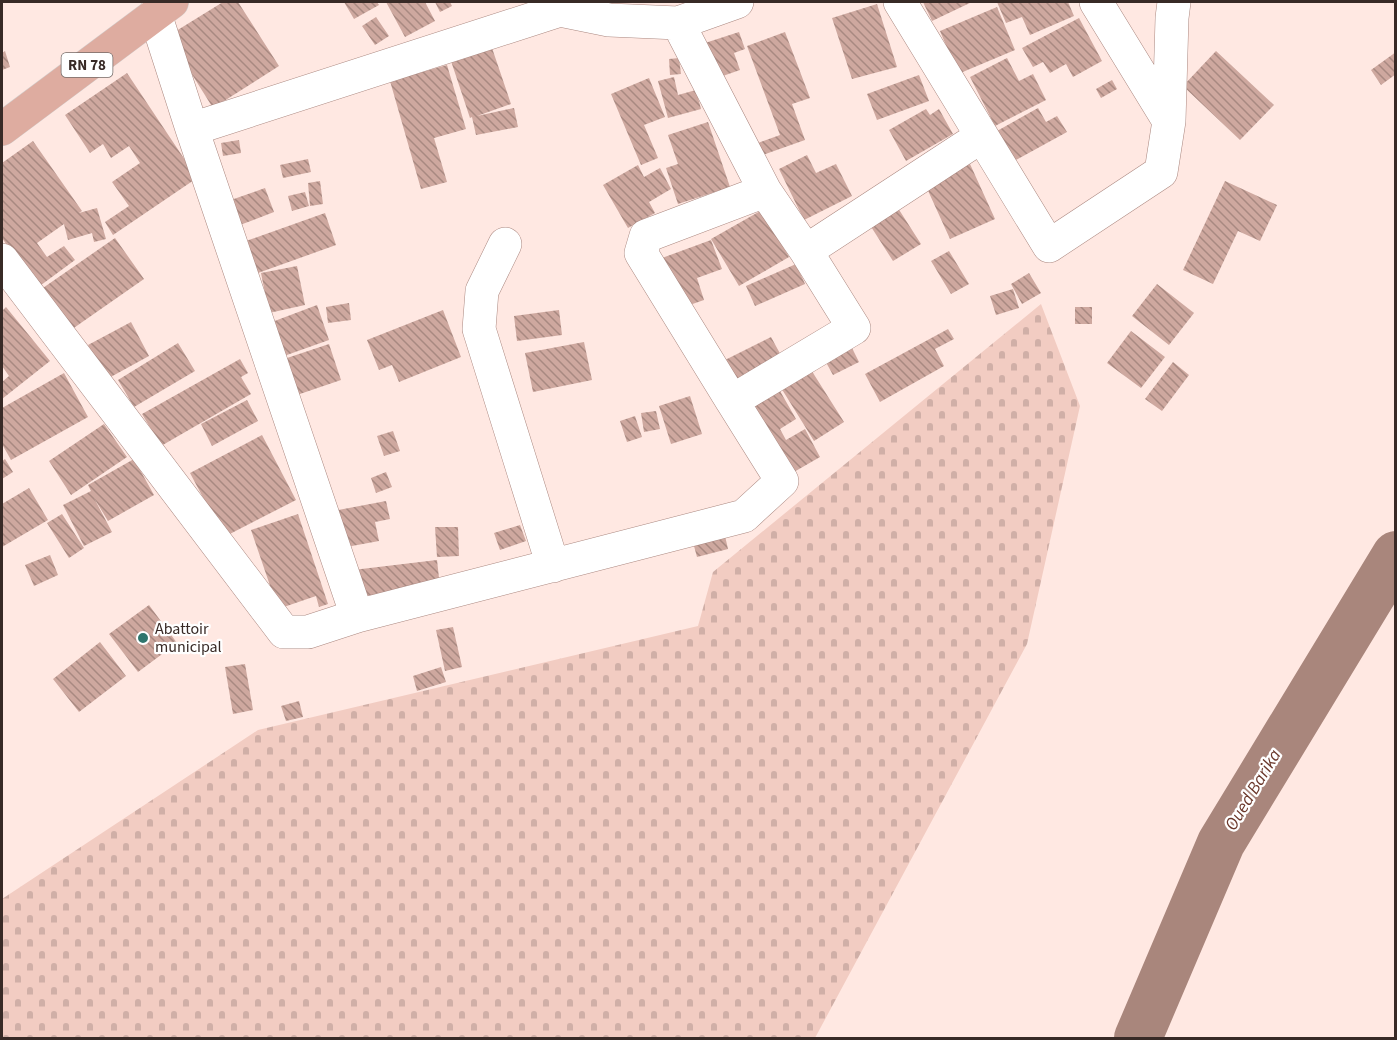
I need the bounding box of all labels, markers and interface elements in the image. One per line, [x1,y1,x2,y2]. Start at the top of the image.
road number: RN 78 [62,53,112,77]
place label: Abattoir municipal [155,618,222,658]
marker: Abattoir municipal [136,631,150,645]
water label: Oued Barika [1219,744,1287,835]

